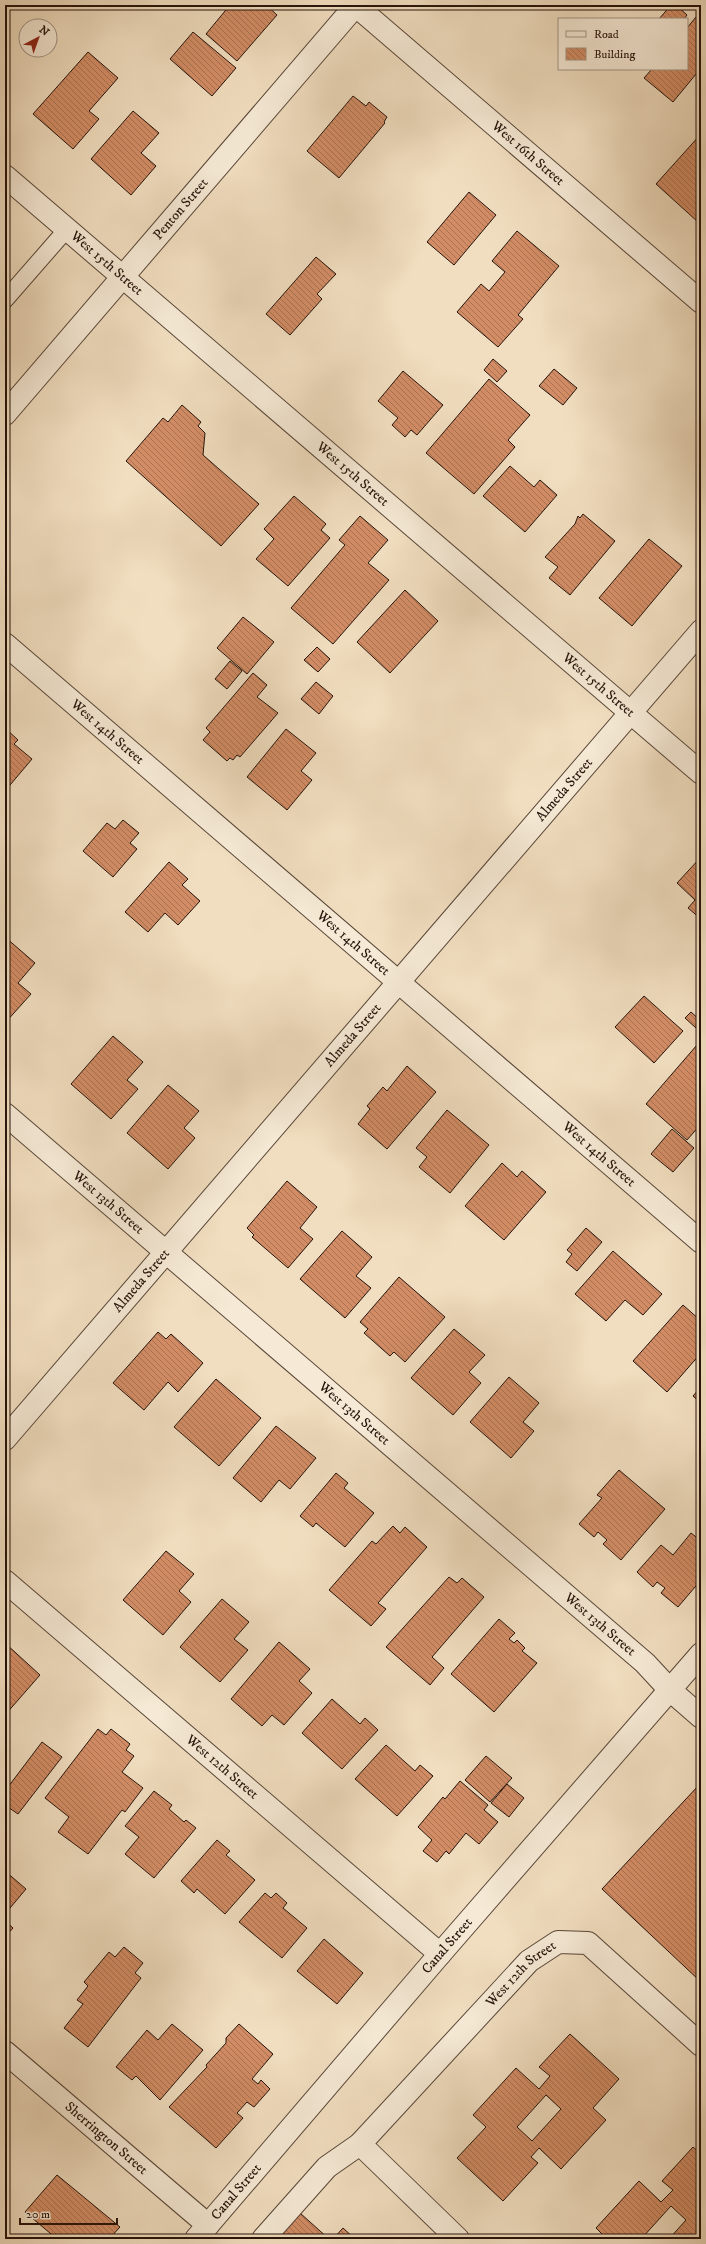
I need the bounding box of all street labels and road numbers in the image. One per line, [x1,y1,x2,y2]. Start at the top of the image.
street label: West 16th Street [487,117,569,190]
street label: Penton Street [149,174,213,244]
street label: West 15th Street [66,226,147,300]
street label: West 15th Street [312,437,393,511]
street label: West 15th Street [558,648,639,722]
street label: West 14th Street [66,695,148,769]
street label: Almeda Street [532,754,597,825]
street label: West 14th Street [312,906,394,980]
street label: Almeda Street [320,999,386,1071]
street label: West 14th Street [558,1117,640,1191]
street label: West 13th Street [68,1166,148,1239]
street label: Almeda Street [109,1245,174,1316]
street label: West 13th Street [314,1377,394,1449]
street label: West 13th Street [560,1588,640,1660]
street label: West 12th Street [181,1730,263,1804]
street label: Canal Street [418,1914,477,1978]
street label: West 12th Street [481,1936,560,2012]
street label: Sherrington Street [61,2098,152,2179]
street label: Canal Street [207,2159,266,2224]

